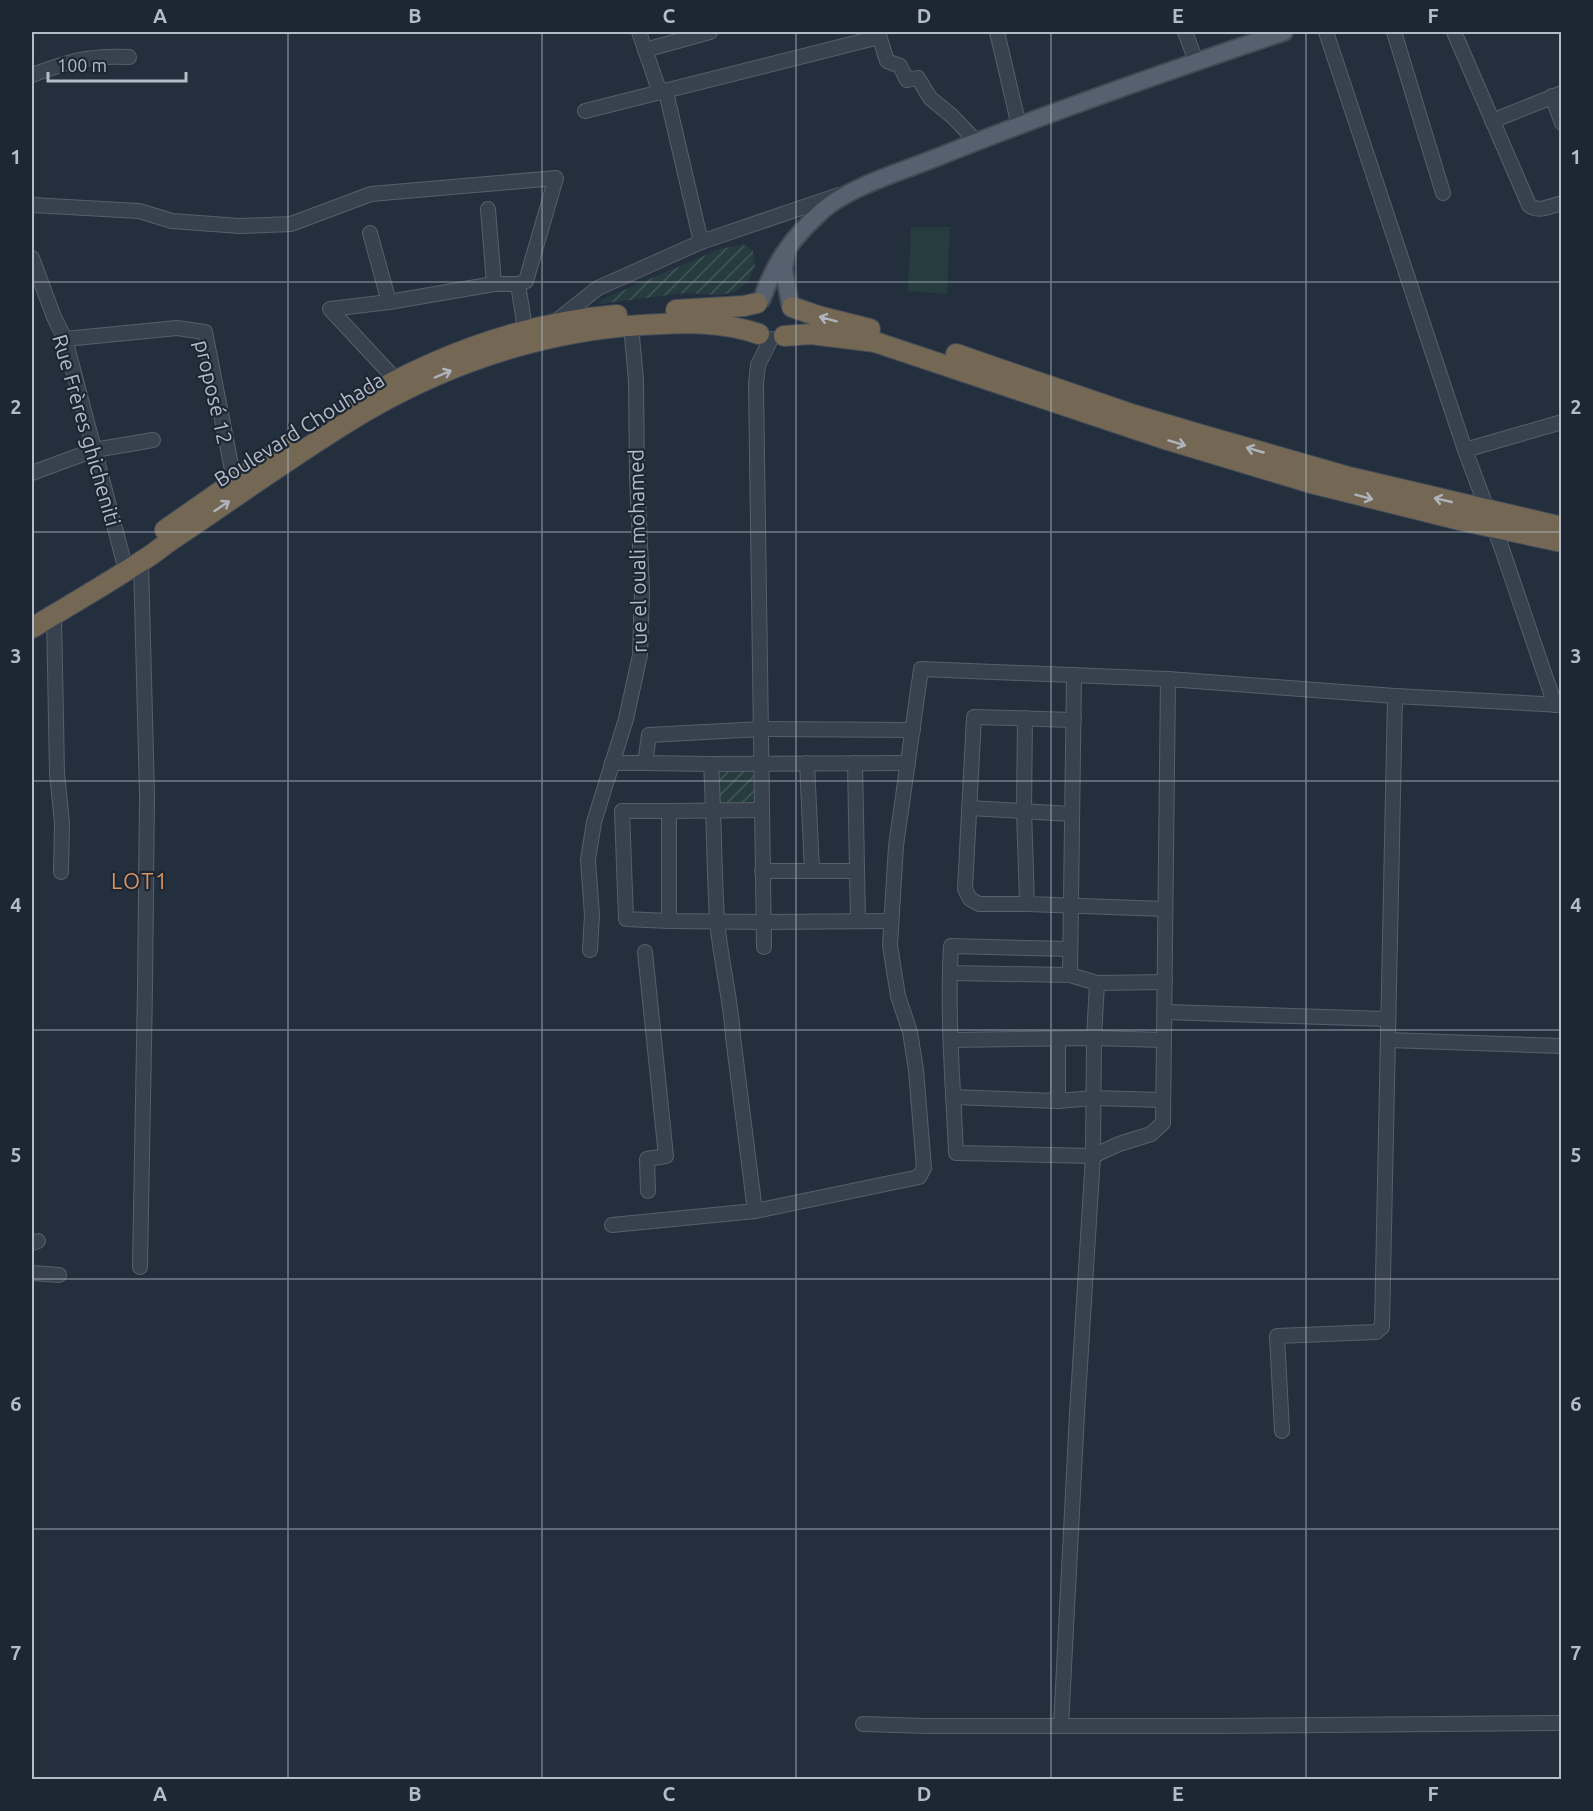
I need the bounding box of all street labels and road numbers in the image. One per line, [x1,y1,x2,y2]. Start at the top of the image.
street label: Rue Frères ghicheniti [48,331,126,529]
street label: proposé 12 [190,338,238,446]
street label: Boulevard Chouhada [210,367,388,491]
street label: rue el ouali mohamed [623,449,651,653]

